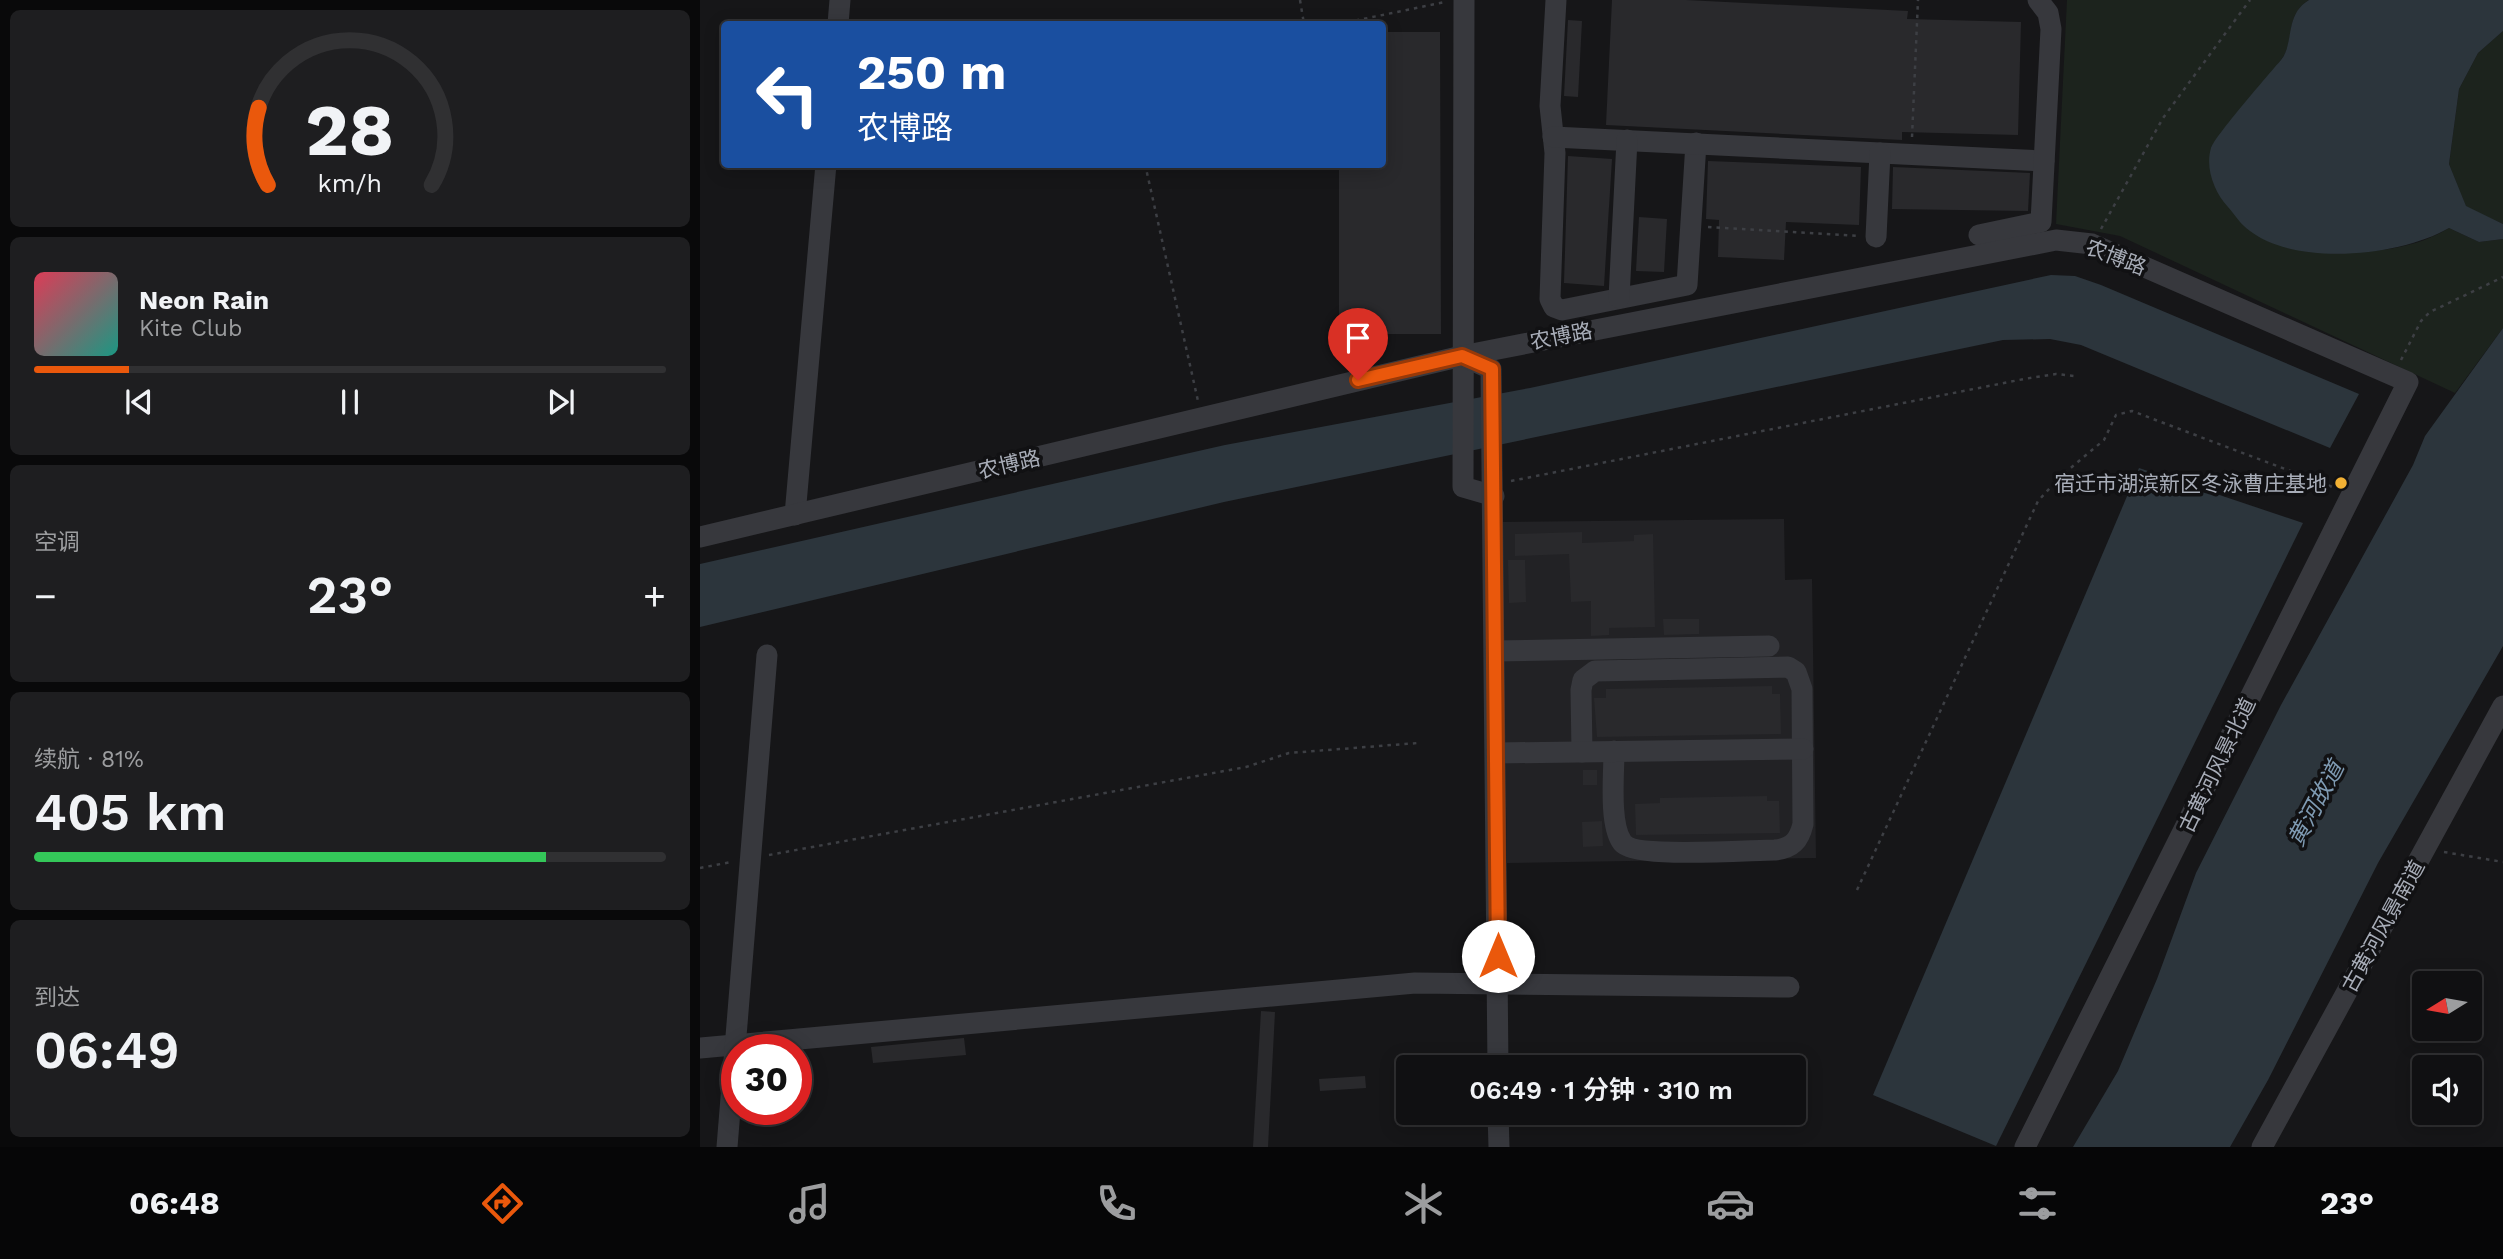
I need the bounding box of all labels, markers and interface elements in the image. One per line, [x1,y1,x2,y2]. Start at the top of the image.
text: 250 m [857,43,1006,101]
icon: left [742,49,833,140]
text: 28 [305,87,395,173]
text: 农博路 [857,109,953,147]
text: km/h [318,169,382,198]
street label: 农博路 [2082,234,2150,280]
text: Neon Rain [139,285,269,315]
pin [1328,308,1388,380]
text: Kite Club [139,315,242,342]
street label: 农博路 [1528,318,1594,354]
icon: arrive [1339,319,1377,357]
icon: previous [120,383,158,421]
icon: pause [331,383,369,421]
icon: next [542,383,580,421]
street label: 农博路 [975,445,1043,483]
place label: 宿迁市湖滨新区冬泳曹庄基地 [2054,471,2327,496]
marker: 宿迁市湖滨新区冬泳曹庄基地 [2333,475,2349,491]
text: 空调 [34,529,80,556]
text: 23° [307,565,393,626]
text: − [34,574,57,618]
text: + [643,574,666,618]
street label: 古黄河风景北道 [2174,693,2260,837]
text: 续航 · 81% [34,746,144,773]
water label: 黄河故道 [2282,754,2351,851]
text: 405 km [34,782,226,843]
street label: 古黄河风景南道 [2336,856,2430,996]
position arrow [1461,919,1535,993]
north arrow [2412,971,2482,1041]
map controls [2412,971,2482,1125]
text: 到达 [34,984,80,1011]
text: 06:49 [34,1020,180,1081]
speed limit sign: 30 [721,1034,812,1125]
button: sound [2412,1055,2482,1125]
text: 06:49 · 1 分钟 · 310 m [1469,1075,1733,1105]
icon: directions [478,1179,527,1228]
icon: music [785,1179,834,1228]
icon: phone [1092,1179,1141,1228]
icon: climate [1399,1179,1448,1228]
icon: car [1706,1179,1755,1228]
icon: filters [2013,1179,2062,1228]
text: 06:48 [129,1184,220,1222]
text: 23° [2320,1184,2374,1222]

